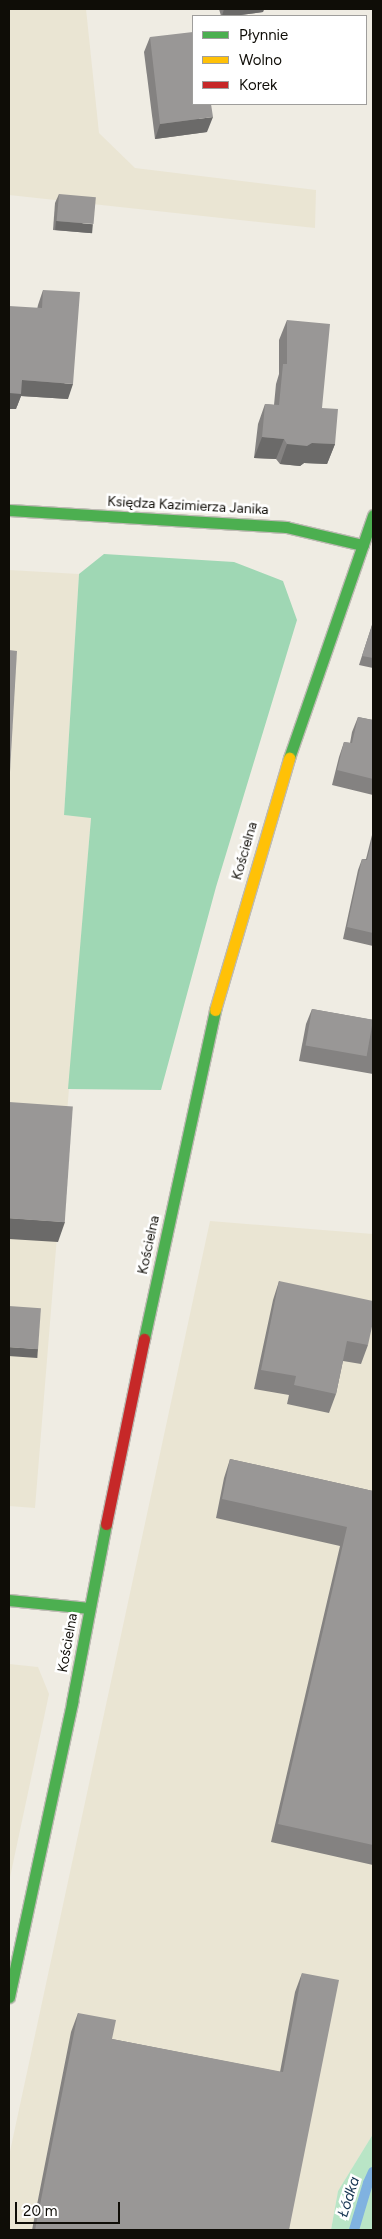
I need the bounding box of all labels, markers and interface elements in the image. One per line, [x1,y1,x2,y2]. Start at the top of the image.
legend [192,15,367,105]
text: Płynnie [239,26,288,44]
text: Wolno [239,51,282,69]
text: Korek [239,76,277,94]
street label: Księdza Kazimierza Janika [107,493,269,519]
street label: Kościelna [229,820,261,882]
street label: Kościelna [135,1214,163,1276]
street label: Kościelna [55,1612,81,1674]
water label: Łódka [334,2175,364,2219]
scale bar [18,2192,122,2224]
text: 20 m [23,2202,57,2220]

